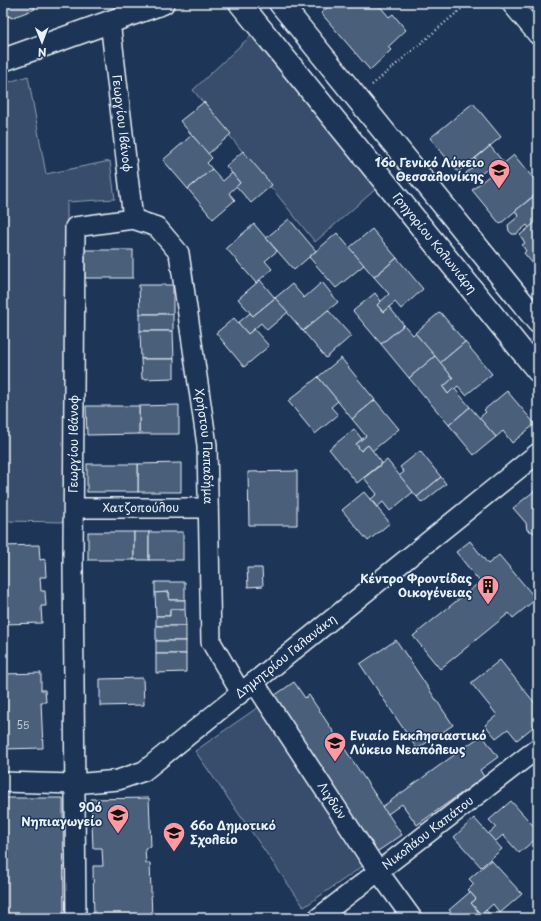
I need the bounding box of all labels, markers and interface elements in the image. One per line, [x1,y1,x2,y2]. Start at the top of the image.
north arrow [22,22,62,62]
text: N [37,44,47,61]
street label: Γεωργίου Ιβάνοφ [108,74,137,173]
place label: 16ο Γενικό Λύκειο Θεσσαλονίκης [375,153,484,185]
school or university icon: 16ο Γενικό Λύκειο Θεσσαλονίκης [486,157,512,190]
street label: Γρηγορίου Κολωνιάρη [389,188,482,297]
street label: Χρήστου Παπαδήμα [191,387,218,505]
street label: Γεωργίου Ιβάνοφ [63,395,82,493]
street label: Χατζοπούλου [103,498,179,516]
place label: Κέντρο Φροντίδας Οικογένειας [360,569,472,601]
building icon: Κέντρο Φροντίδας Οικογένειας [475,573,501,606]
street label: Δημητρίου Γαλανάκη [231,609,340,702]
house number: 55 [17,717,30,732]
place label: Ενιαίο Εκκλησιαστικό Λύκειο Νεαπόλεως [350,726,486,758]
school or university icon: Ενιαίο Εκκλησιαστικό Λύκειο Νεαπόλεως [322,730,348,763]
street label: Λιγδών [314,778,352,823]
street label: Νικολάου Καπάτου [378,791,477,873]
place label: 90ό Νηπιαγωγείο [21,798,102,830]
school or university icon: 90ό Νηπιαγωγείο [105,802,131,835]
place label: 66ο Δημοτικό Σχολείο [190,816,276,848]
school or university icon: 66ο Δημοτικό Σχολείο [161,820,187,853]

